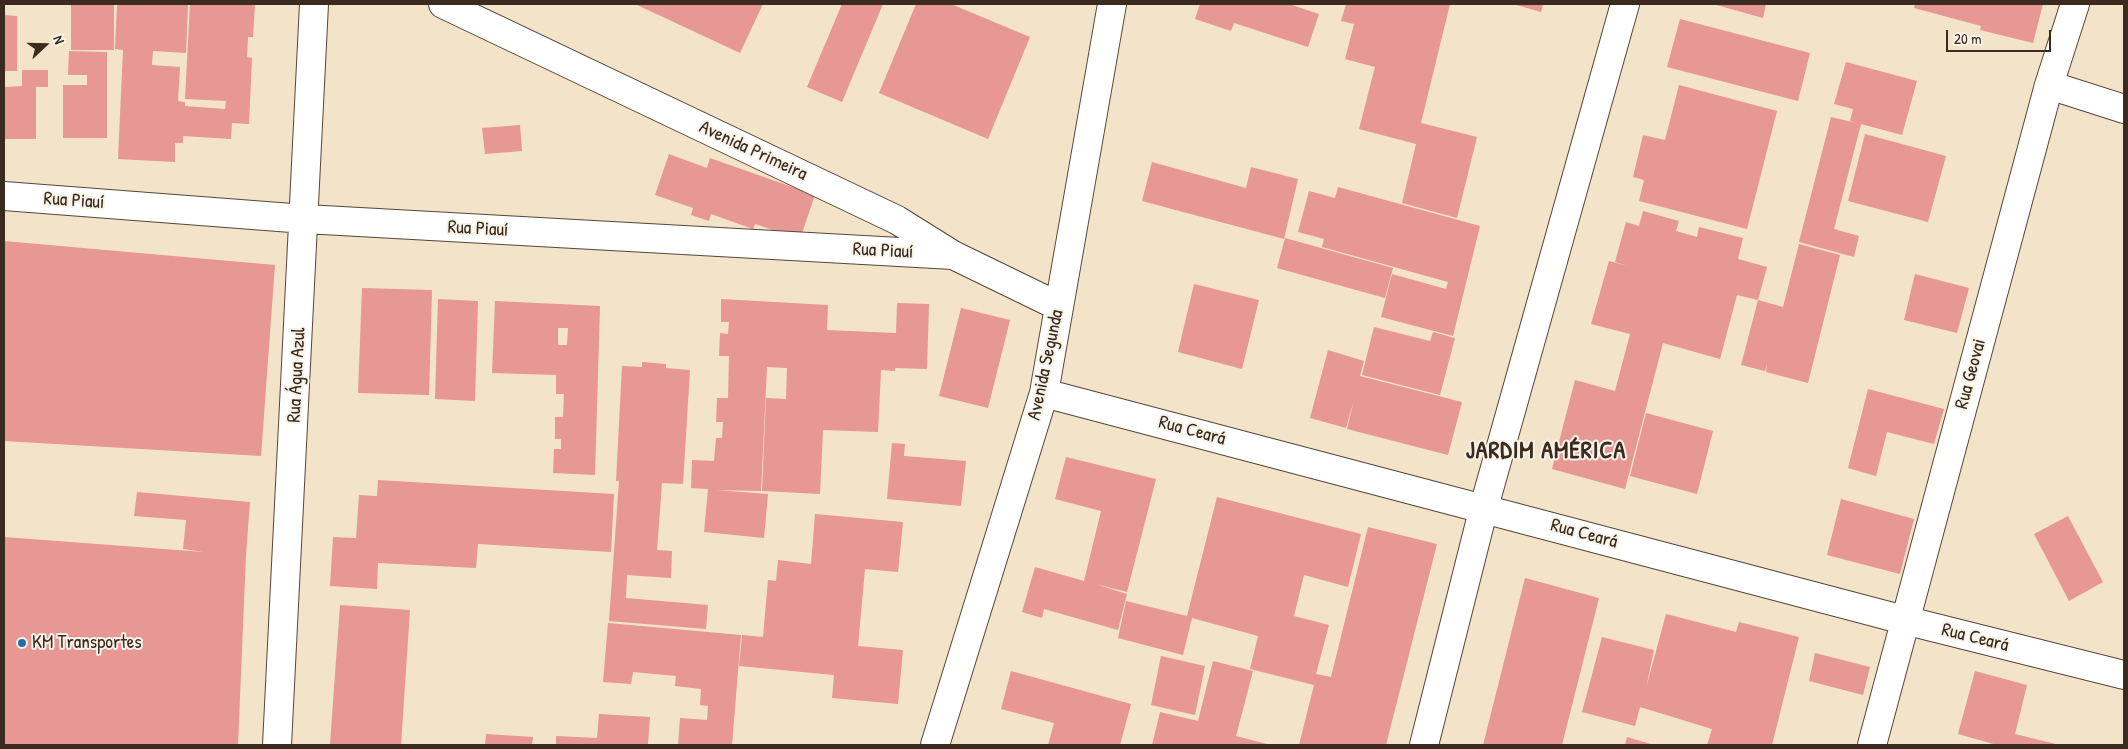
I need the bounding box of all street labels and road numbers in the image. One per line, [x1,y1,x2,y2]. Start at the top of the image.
street label: Avenida Primeira [695,116,811,186]
street label: Rua Piauí [43,188,105,214]
street label: Rua Piauí [447,216,509,242]
street label: Rua Piauí [852,238,914,264]
street label: Avenida Segunda [1023,308,1069,422]
street label: Rua Água Azul [283,327,311,423]
street label: Rua Geovai [1951,336,1991,412]
street label: Rua Ceará [1156,411,1228,451]
street label: Rua Ceará [1548,514,1620,554]
street label: Rua Ceará [1939,619,2011,657]

